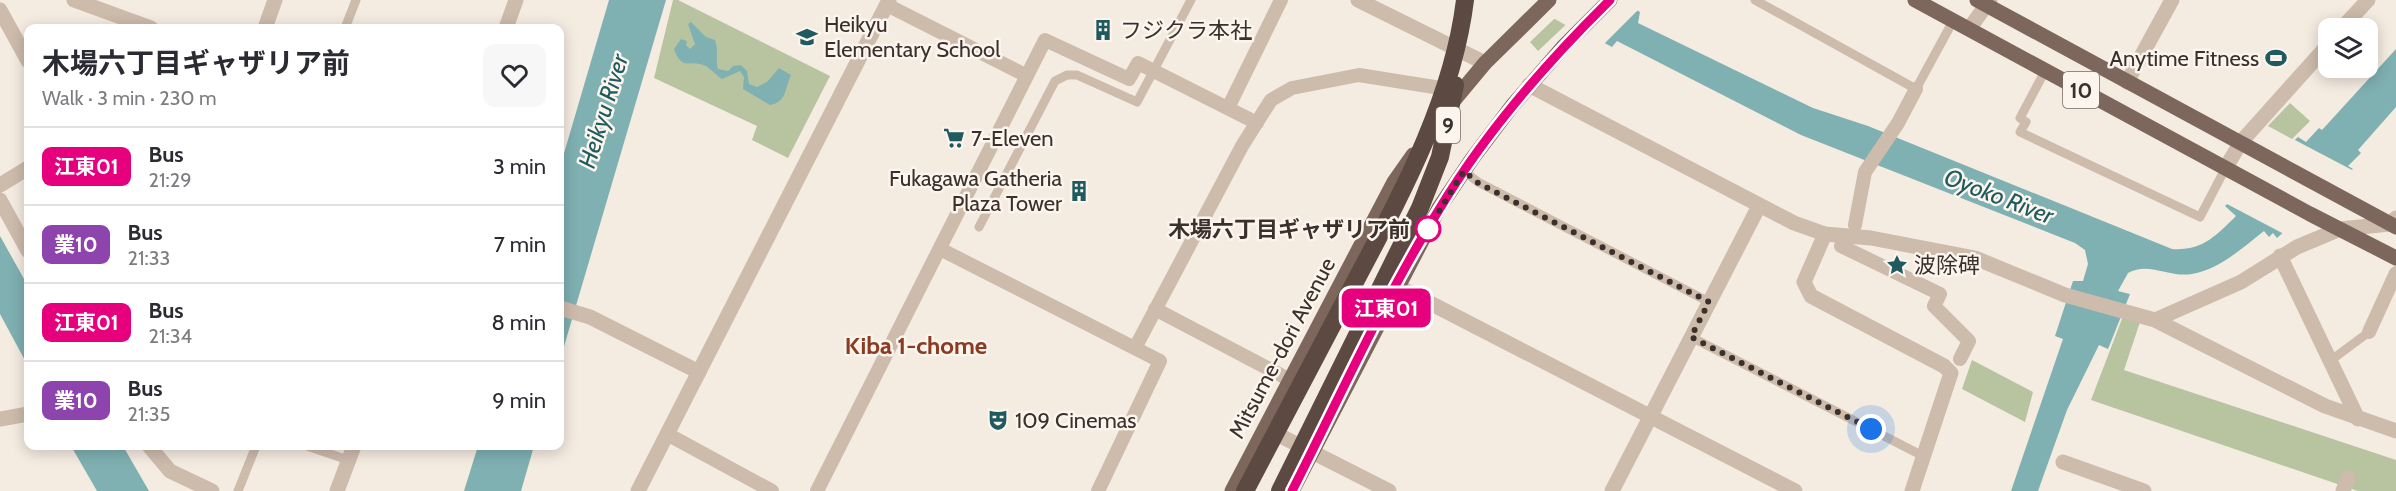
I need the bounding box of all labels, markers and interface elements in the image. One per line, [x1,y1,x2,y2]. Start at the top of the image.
place label: Heikyu Elementary School [824,11,1001,63]
place label: フジクラ本社 [1120,17,1252,44]
building icon: フジクラ本社 [1091,18,1115,42]
map controls [2318,18,2378,78]
button: layers [2318,18,2378,78]
school or university icon: Heikyu Elementary School [795,25,819,49]
button: heart [483,44,546,107]
place label: Anytime Fitness [2110,45,2259,72]
text: 木場六丁目ギャザリア前 [42,46,350,80]
sports icon: Anytime Fitness [2264,46,2288,70]
water label: Heikyu River [572,49,635,172]
road number: 10 [2063,72,2099,108]
text: Walk · 3 min · 230 m [42,86,217,110]
road number: 9 [1436,107,1460,143]
place label: 7-Eleven [971,125,1054,152]
supermarket icon: 7-Eleven [942,126,966,150]
text: Bus [149,141,184,168]
text: 3 min [493,153,546,180]
text: 江東01 [54,154,119,179]
water label: Oyoko River [1940,162,2059,231]
place label: Fukagawa Gatheria Plaza Tower [889,165,1062,217]
text: 21:29 [149,168,192,192]
building icon: Fukagawa Gatheria Plaza Tower [1067,179,1091,203]
place label: 木場六丁目ギャザリア前 [1168,216,1410,243]
marker: 木場六丁目ギャザリア前 [1415,216,1441,242]
text: Bus [128,219,163,246]
text: 7 min [494,231,546,258]
text: 業10 [54,232,98,257]
text: 21:33 [128,246,170,270]
place label: 波除碑 [1914,252,1980,279]
street label: Mitsume-dori Avenue [1223,253,1341,443]
place icon: 波除碑 [1885,253,1909,277]
line badge: 江東01 [1344,288,1428,328]
text: 江東01 [1354,296,1418,321]
text: Bus [149,297,184,324]
text: 8 min [491,309,546,336]
text: 江東01 [54,310,119,335]
text: 21:34 [149,324,192,348]
district label: Kiba 1-chome [845,331,987,360]
text: Bus [128,375,163,402]
text: 9 min [492,387,546,414]
text: 業10 [54,388,98,413]
text: 21:35 [128,402,170,426]
place label: 109 Cinemas [1015,407,1136,434]
theatre icon: 109 Cinemas [986,408,1010,432]
your location [1856,414,1886,444]

